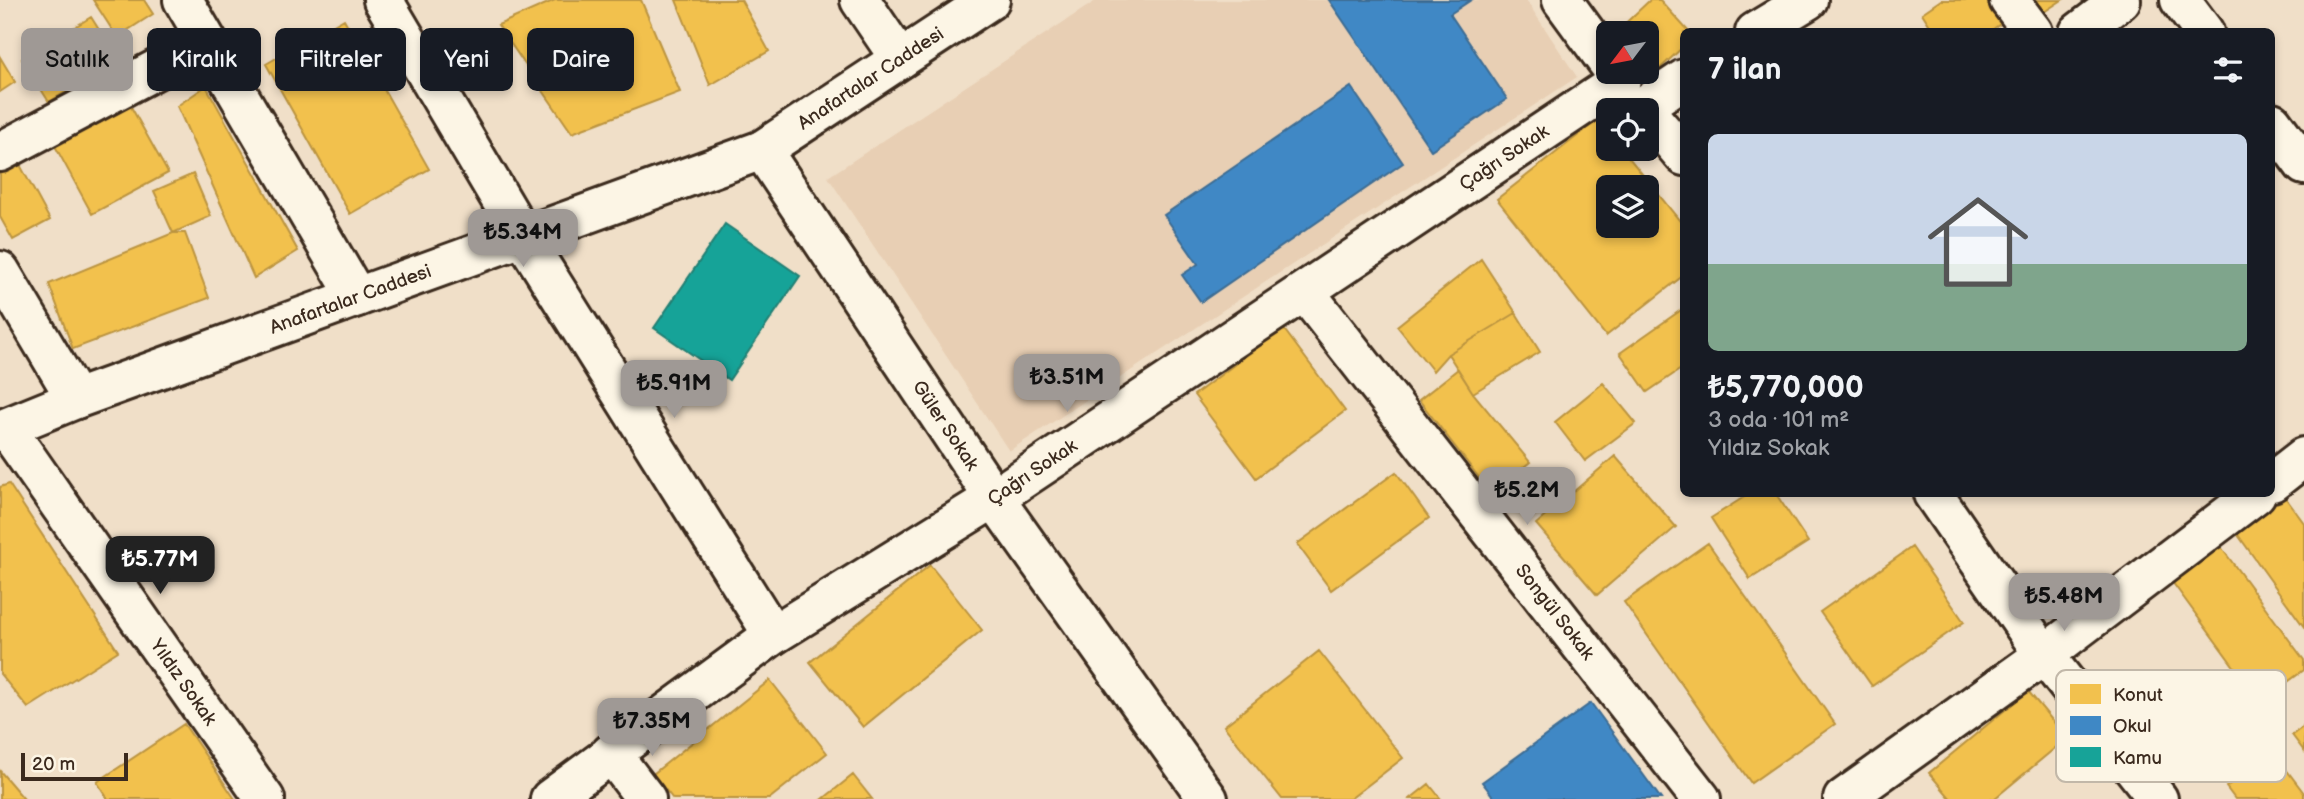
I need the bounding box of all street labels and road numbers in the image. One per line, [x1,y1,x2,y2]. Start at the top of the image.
street label: Anafartalar Caddesi [793,22,948,135]
street label: Çağrı Sokak [1455,119,1554,196]
street label: Anafartalar Caddesi [266,260,434,339]
street label: Güler Sokak [907,376,984,475]
street label: Çağrı Sokak [983,434,1082,510]
street label: Songül Sokak [1510,560,1600,665]
street label: Yıldız Sokak [145,634,222,730]

